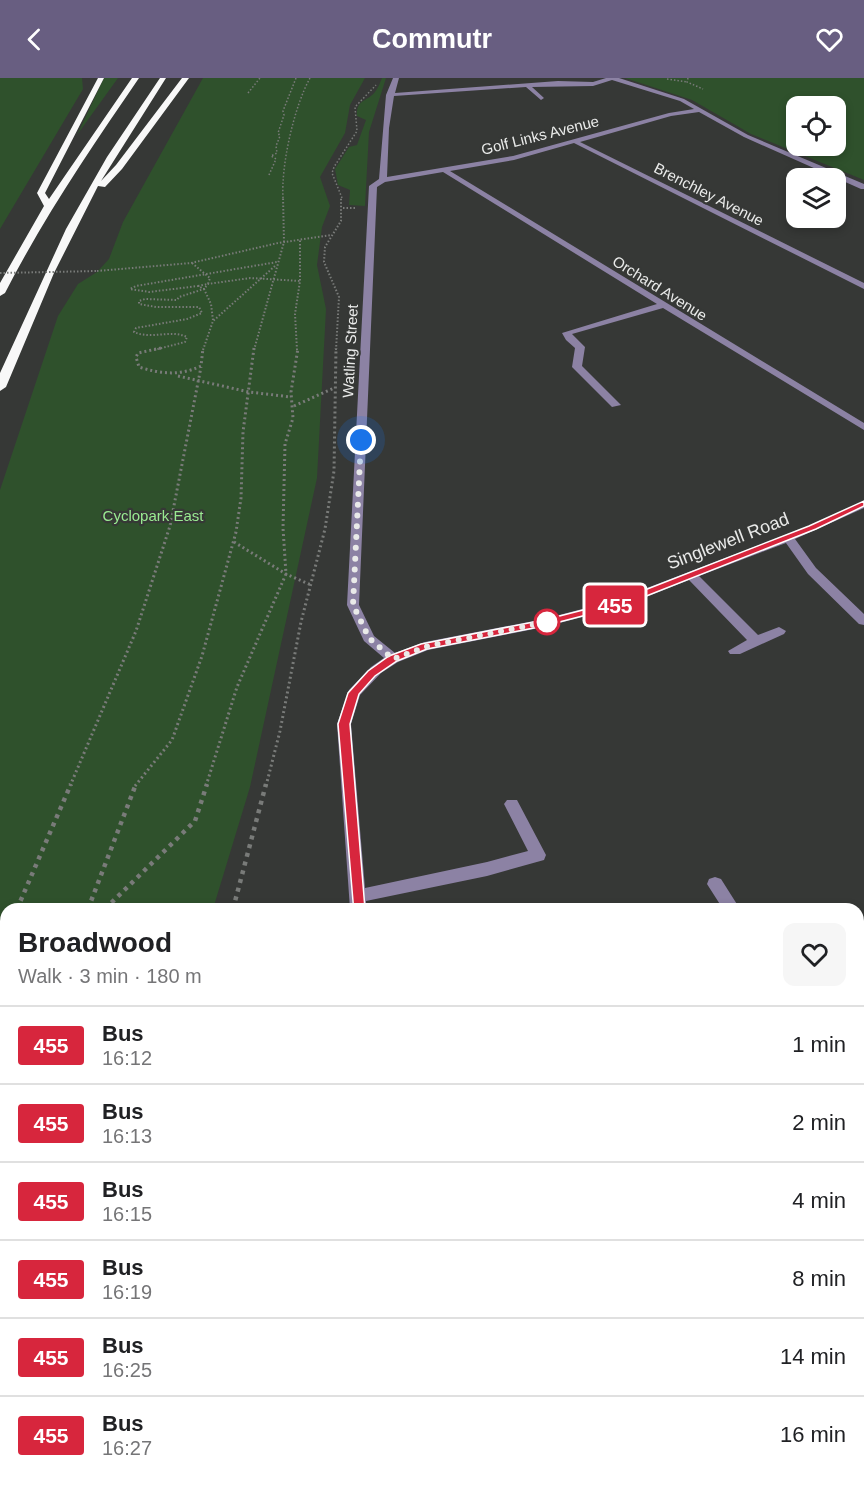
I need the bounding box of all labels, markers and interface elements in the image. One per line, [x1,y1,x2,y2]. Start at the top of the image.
icon: back [18,23,51,56]
icon: heart [813,23,846,56]
text: Commutr [372,24,492,54]
map controls [786,96,846,228]
button: locate [786,96,846,156]
street label: Golf Links Avenue [479,112,601,158]
street label: Brenchley Avenue [651,159,767,229]
button: layers [786,168,846,228]
street label: Orchard Avenue [610,252,710,324]
street label: Watling Street [339,303,361,398]
your location [346,425,376,455]
park label: Cyclopark East [103,507,204,524]
street label: Singlewell Road [664,509,792,573]
line badge: 455 [580,586,650,624]
text: 455 [597,594,633,617]
unlabelled marker [534,609,560,635]
button: heart [783,923,846,986]
text: Broadwood [18,927,172,958]
text: Walk · 3 min · 180 m [18,965,202,987]
text: Bus [102,1021,144,1046]
text: 1 min [792,1032,846,1057]
text: 455 [33,1034,69,1057]
text: 16:12 [102,1047,152,1069]
text: Bus [102,1099,144,1124]
text: 2 min [792,1110,846,1135]
text: 455 [33,1112,69,1135]
text: 16:13 [102,1125,152,1147]
text: Bus [102,1177,144,1202]
text: 4 min [792,1188,846,1213]
text: 455 [33,1190,69,1213]
text: 16:15 [102,1203,152,1225]
text: Bus [102,1255,144,1280]
text: 8 min [792,1266,846,1291]
text: 455 [33,1268,69,1291]
text: 16:19 [102,1281,152,1303]
text: Bus [102,1333,144,1358]
text: 14 min [780,1344,846,1369]
text: 455 [33,1346,69,1369]
text: 16:25 [102,1359,152,1381]
text: Bus [102,1411,144,1436]
text: 16 min [780,1422,846,1447]
text: 455 [33,1424,69,1447]
text: 16:27 [102,1437,152,1459]

